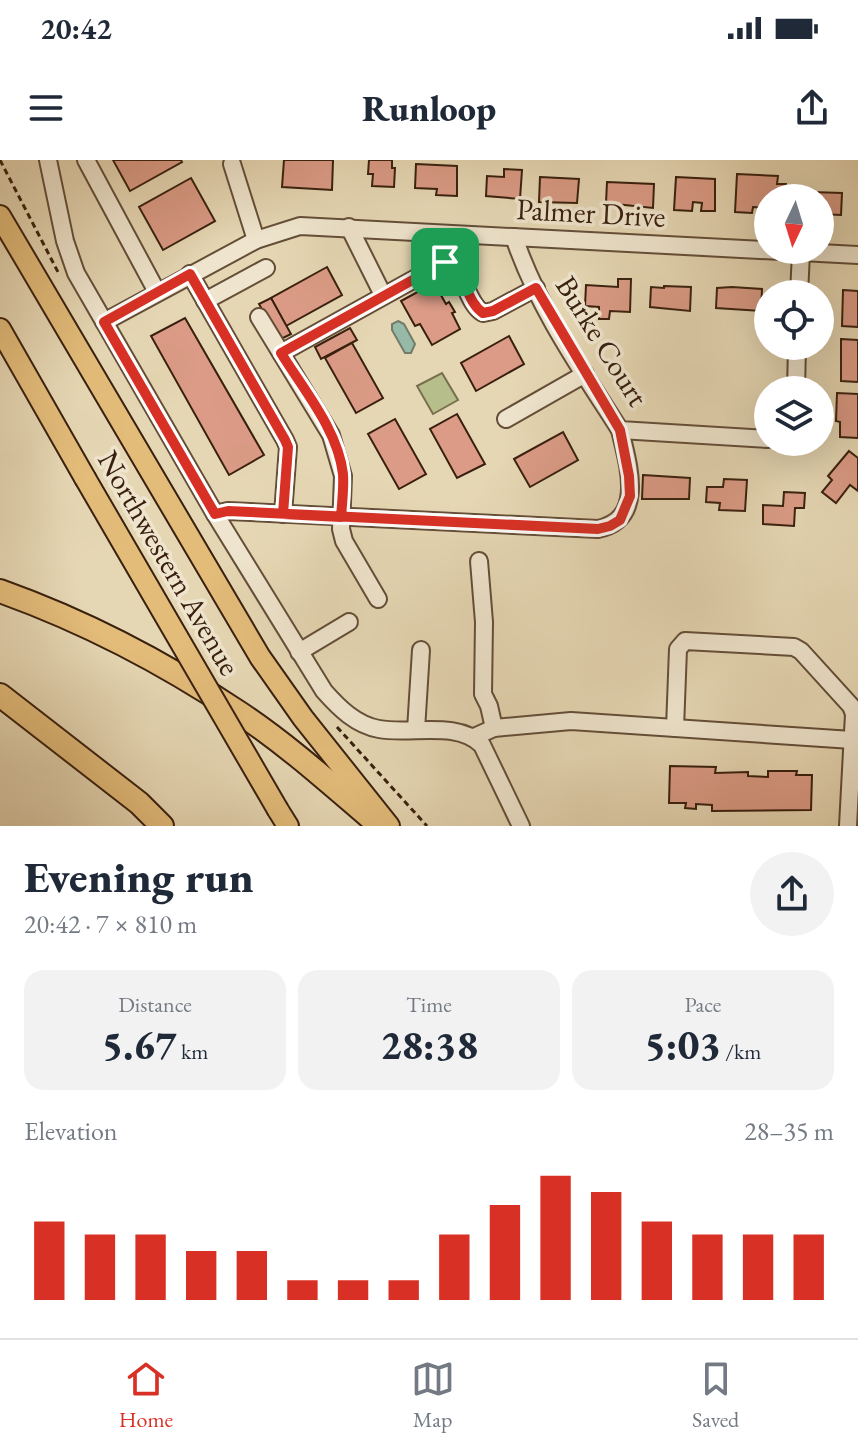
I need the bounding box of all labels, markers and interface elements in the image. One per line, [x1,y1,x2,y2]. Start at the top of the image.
text: 20:42 [40,9,112,48]
text: Runloop [362,85,496,132]
icon: menu [24,86,68,130]
icon: share [790,86,834,130]
north arrow [754,184,834,264]
map controls [754,184,834,456]
street label: Palmer Drive [515,189,667,236]
pin [411,228,479,296]
icon: arrive [423,240,467,284]
street label: Burke Court [547,268,658,414]
button: locate [754,280,834,360]
button: layers [754,376,834,456]
street label: Northwestern Avenue [89,443,250,682]
text: Evening run [24,848,254,905]
button: share [750,852,834,936]
text: 20:42 · 7 × 810 m [24,907,197,941]
text: Distance [118,990,192,1019]
text: Time [406,990,452,1019]
text: Pace [685,990,721,1019]
text: 5.67 [102,1019,177,1071]
text: 28:38 [380,1019,478,1071]
text: 5:03 [645,1019,721,1071]
text: km [177,1037,208,1066]
text: /km [721,1037,762,1066]
text: Elevation [24,1114,118,1148]
text: 28–35 m [744,1114,834,1148]
tab: Home [119,1357,173,1434]
tab: Map [411,1357,455,1434]
tab: Saved [692,1357,739,1434]

